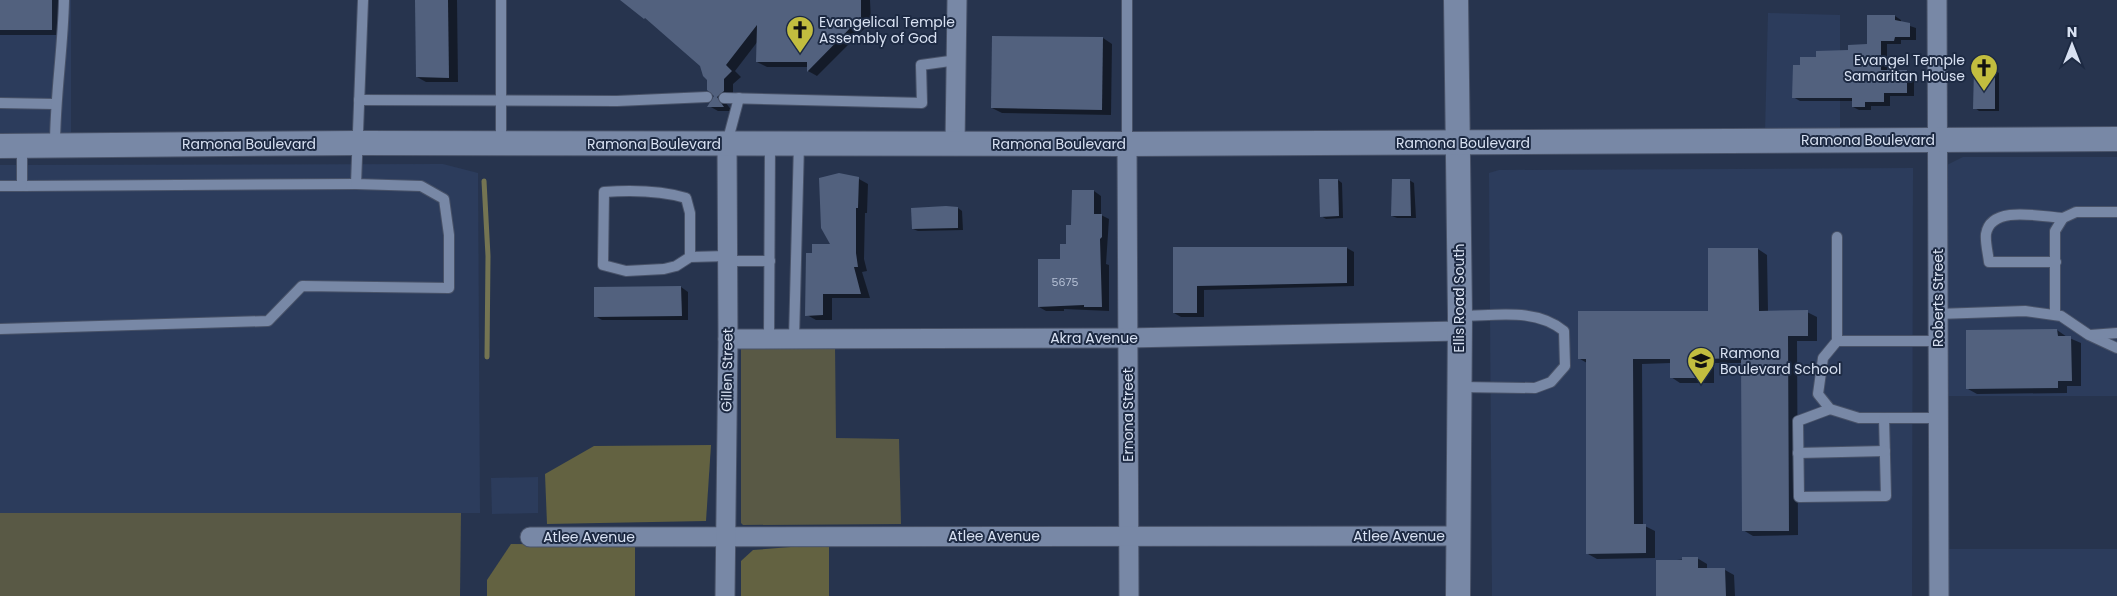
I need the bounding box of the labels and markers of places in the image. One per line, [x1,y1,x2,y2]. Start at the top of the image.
place label: Evangelical Temple Assembly of God [819,12,955,48]
church icon: Evangelical Temple Assembly of God [785,15,815,54]
place label: Evangel Temple Samaritan House [1844,50,1965,86]
church icon: Evangel Temple Samaritan House [1969,53,1999,92]
place label: Ramona Boulevard School [1720,343,1841,379]
school or university icon: Ramona Boulevard School [1686,346,1716,385]

